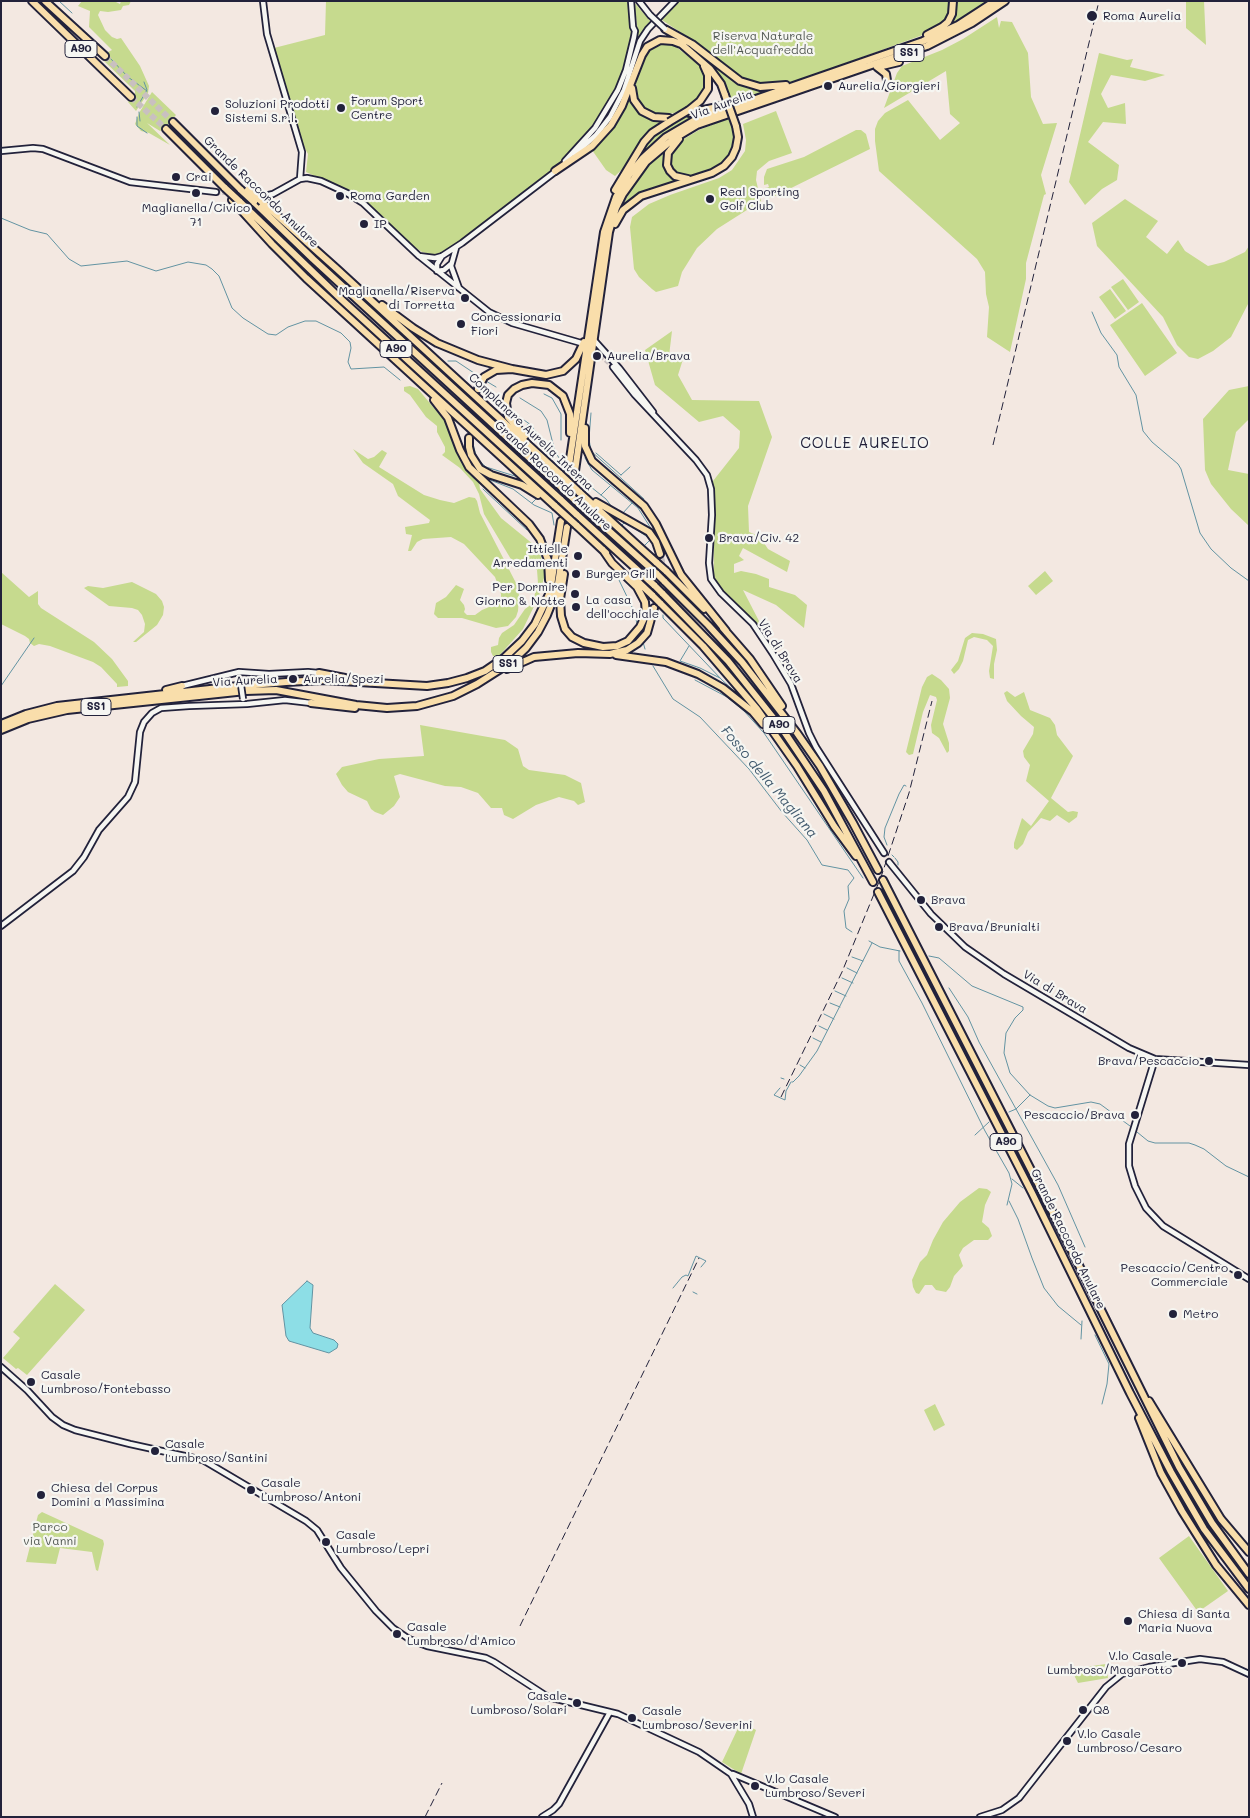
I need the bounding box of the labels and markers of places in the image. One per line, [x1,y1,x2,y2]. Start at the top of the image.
marker: Roma Aurelia [1085,9,1099,23]
place label: Roma Aurelia [1103,9,1181,23]
place label: Aurelia/Giorgieri [838,79,940,93]
marker: Aurelia/Giorgieri [822,80,834,92]
place label: Forum Sport Centre [351,94,423,122]
place label: Soluzioni Prodotti Sistemi S.r.l. [225,97,329,125]
marker: Forum Sport Centre [335,102,347,114]
marker: Soluzioni Prodotti Sistemi S.r.l. [209,105,221,117]
place label: Crai [186,170,212,184]
marker: Crai [170,171,182,183]
place label: Real Sporting Golf Club [720,185,799,213]
marker: Maglianella/Civico 71 [190,187,202,199]
place label: Roma Garden [350,189,430,203]
marker: Roma Garden [334,190,346,202]
marker: Real Sporting Golf Club [704,193,716,205]
place label: Maglianella/Civico 71 [142,201,250,229]
place label: IP [374,217,387,231]
marker: IP [358,218,370,230]
place label: Maglianella/Riserva di Torretta [338,284,455,312]
marker: Maglianella/Riserva di Torretta [459,292,471,304]
place label: Concessionaria Fiori [471,310,562,338]
marker: Concessionaria Fiori [455,318,467,330]
place label: Aurelia/Brava [607,349,691,363]
marker: Aurelia/Brava [591,350,603,362]
place label: Brava/Civ. 42 [719,531,799,545]
marker: Brava/Civ. 42 [703,532,715,544]
place label: Ittielle Arredamenti [493,542,568,570]
marker: Ittielle Arredamenti [572,550,584,562]
place label: Burger Grill [586,567,655,581]
marker: Burger Grill [570,568,582,580]
place label: Per Dormire Giorno & Notte [475,580,565,608]
marker: Per Dormire Giorno & Notte [569,588,581,600]
place label: La casa dell'occhiale [586,593,659,621]
marker: La casa dell'occhiale [570,601,582,613]
place label: Aurelia/Spezi [303,672,384,686]
marker: Aurelia/Spezi [287,673,299,685]
place label: Brava [931,893,966,907]
marker: Brava [915,894,927,906]
place label: Brava/Brunialti [949,920,1040,934]
marker: Brava/Brunialti [933,921,945,933]
place label: Brava/Pescaccio [1098,1054,1199,1068]
marker: Brava/Pescaccio [1203,1055,1215,1067]
place label: Pescaccio/Brava [1024,1108,1125,1122]
marker: Pescaccio/Brava [1129,1109,1141,1121]
place label: Pescaccio/Centro Commerciale [1121,1261,1228,1289]
marker: Pescaccio/Centro Commerciale [1232,1269,1244,1281]
place label: Metro [1183,1307,1218,1321]
marker: Metro [1167,1308,1179,1320]
place label: Casale Lumbroso/Fontebasso [41,1368,171,1396]
marker: Casale Lumbroso/Fontebasso [25,1376,37,1388]
place label: Casale Lumbroso/Santini [165,1437,268,1465]
marker: Casale Lumbroso/Santini [149,1445,161,1457]
place label: Casale Lumbroso/Antoni [261,1476,361,1504]
place label: Chiesa del Corpus Domini a Massimina [51,1481,165,1509]
marker: Casale Lumbroso/Antoni [245,1484,257,1496]
marker: Chiesa del Corpus Domini a Massimina [35,1489,47,1501]
place label: Casale Lumbroso/Lepri [336,1528,429,1556]
marker: Casale Lumbroso/Lepri [320,1536,332,1548]
place label: Chiesa di Santa Maria Nuova [1138,1607,1230,1635]
marker: Chiesa di Santa Maria Nuova [1122,1615,1134,1627]
place label: Casale Lumbroso/d'Amico [407,1620,515,1648]
marker: Casale Lumbroso/d'Amico [391,1628,403,1640]
place label: V.lo Casale Lumbroso/Magarotto [1047,1649,1172,1677]
marker: V.lo Casale Lumbroso/Magarotto [1176,1657,1188,1669]
place label: Casale Lumbroso/Solari [470,1689,567,1717]
marker: Casale Lumbroso/Solari [571,1697,583,1709]
place label: Q8 [1093,1703,1110,1717]
place label: Casale Lumbroso/Severini [642,1704,752,1732]
marker: Q8 [1077,1704,1089,1716]
marker: Casale Lumbroso/Severini [626,1712,638,1724]
place label: V.lo Casale Lumbroso/Cesaro [1077,1727,1182,1755]
marker: V.lo Casale Lumbroso/Cesaro [1061,1735,1073,1747]
place label: V.lo Casale Lumbroso/Severi [765,1772,865,1800]
marker: V.lo Casale Lumbroso/Severi [749,1780,761,1792]

